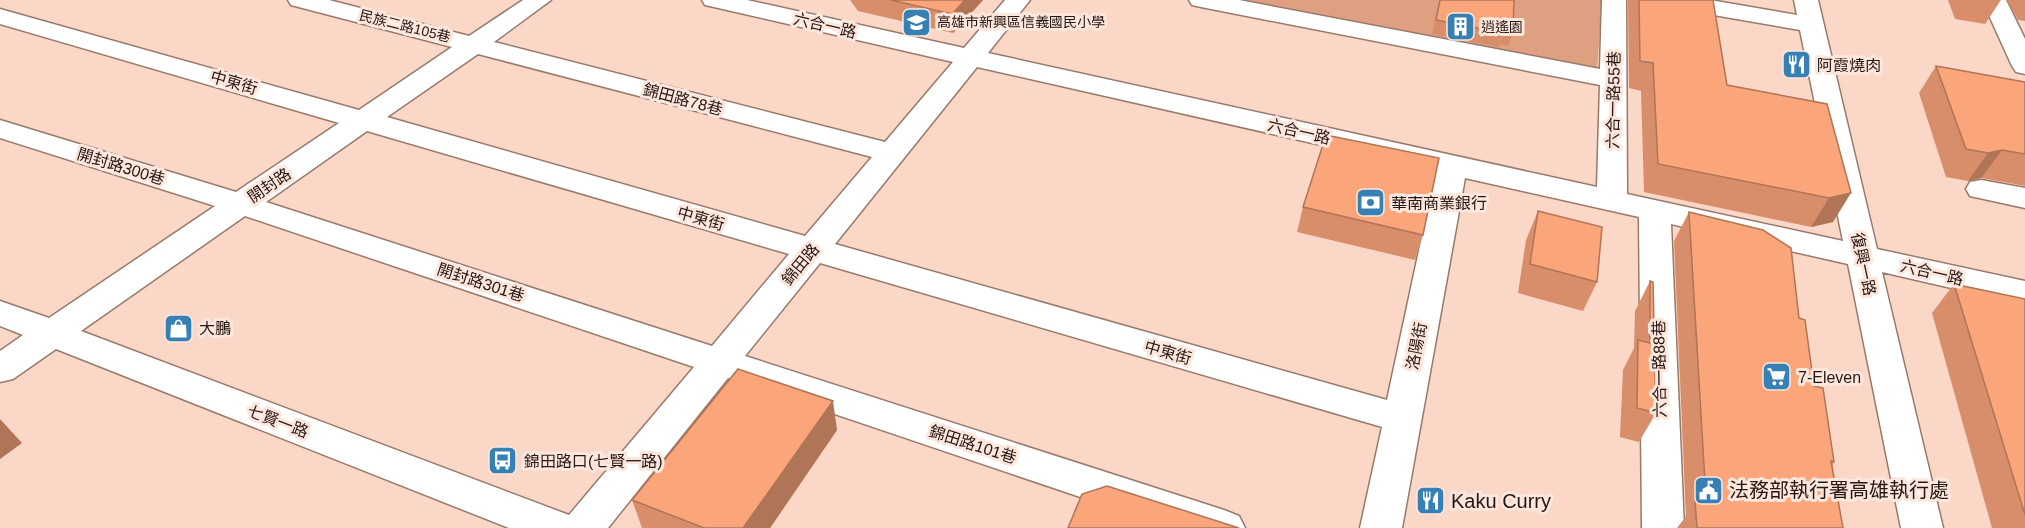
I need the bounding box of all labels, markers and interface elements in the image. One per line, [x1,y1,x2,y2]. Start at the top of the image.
school or university icon: 高雄市新興區信義國民小學 [900,6,932,38]
street label: 民族二路105巷 [358,7,452,45]
street label: 六合一路 [792,10,858,41]
building icon: 逍遙園 [1444,11,1476,43]
place label: 高雄市新興區信義國民小學 [937,14,1105,30]
place label: 逍遙園 [1481,19,1523,35]
restaurant icon: 阿霞燒肉 [1780,49,1812,81]
street label: 六合一路55巷 [1604,51,1623,149]
place label: 阿霞燒肉 [1817,57,1881,74]
street label: 中東街 [208,68,259,97]
street label: 錦田路78巷 [641,81,725,118]
street label: 六合一路 [1266,116,1332,147]
street label: 開封路300巷 [75,145,167,188]
street label: 開封路 [245,165,294,206]
bank icon: 華南商業銀行 [1354,187,1386,219]
place label: 華南商業銀行 [1391,195,1487,212]
street label: 中東街 [675,204,726,233]
street label: 復興一路 [1849,231,1878,297]
street label: 錦田路 [778,240,822,288]
street label: 六合一路 [1899,257,1965,288]
street label: 開封路301巷 [435,260,527,305]
shop icon: 大鵬 [162,312,194,344]
place label: 大鵬 [199,320,231,337]
street label: 六合一路88巷 [1650,320,1669,418]
street label: 洛陽街 [1404,321,1429,371]
street label: 中東街 [1142,338,1193,367]
supermarket icon: 7-Eleven [1761,361,1793,393]
place label: 7-Eleven [1798,369,1861,386]
street label: 七賢一路 [245,402,311,441]
street label: 錦田路101巷 [927,422,1019,467]
bus stop icon: 錦田路口(七賢一路) [487,445,519,477]
place label: 錦田路口(七賢一路) [524,453,663,470]
public building icon: 法務部執行署高雄執行處 [1692,474,1724,506]
place label: 法務部執行署高雄執行處 [1729,479,1949,501]
restaurant icon: Kaku Curry [1414,485,1446,517]
place label: Kaku Curry [1451,490,1551,512]

